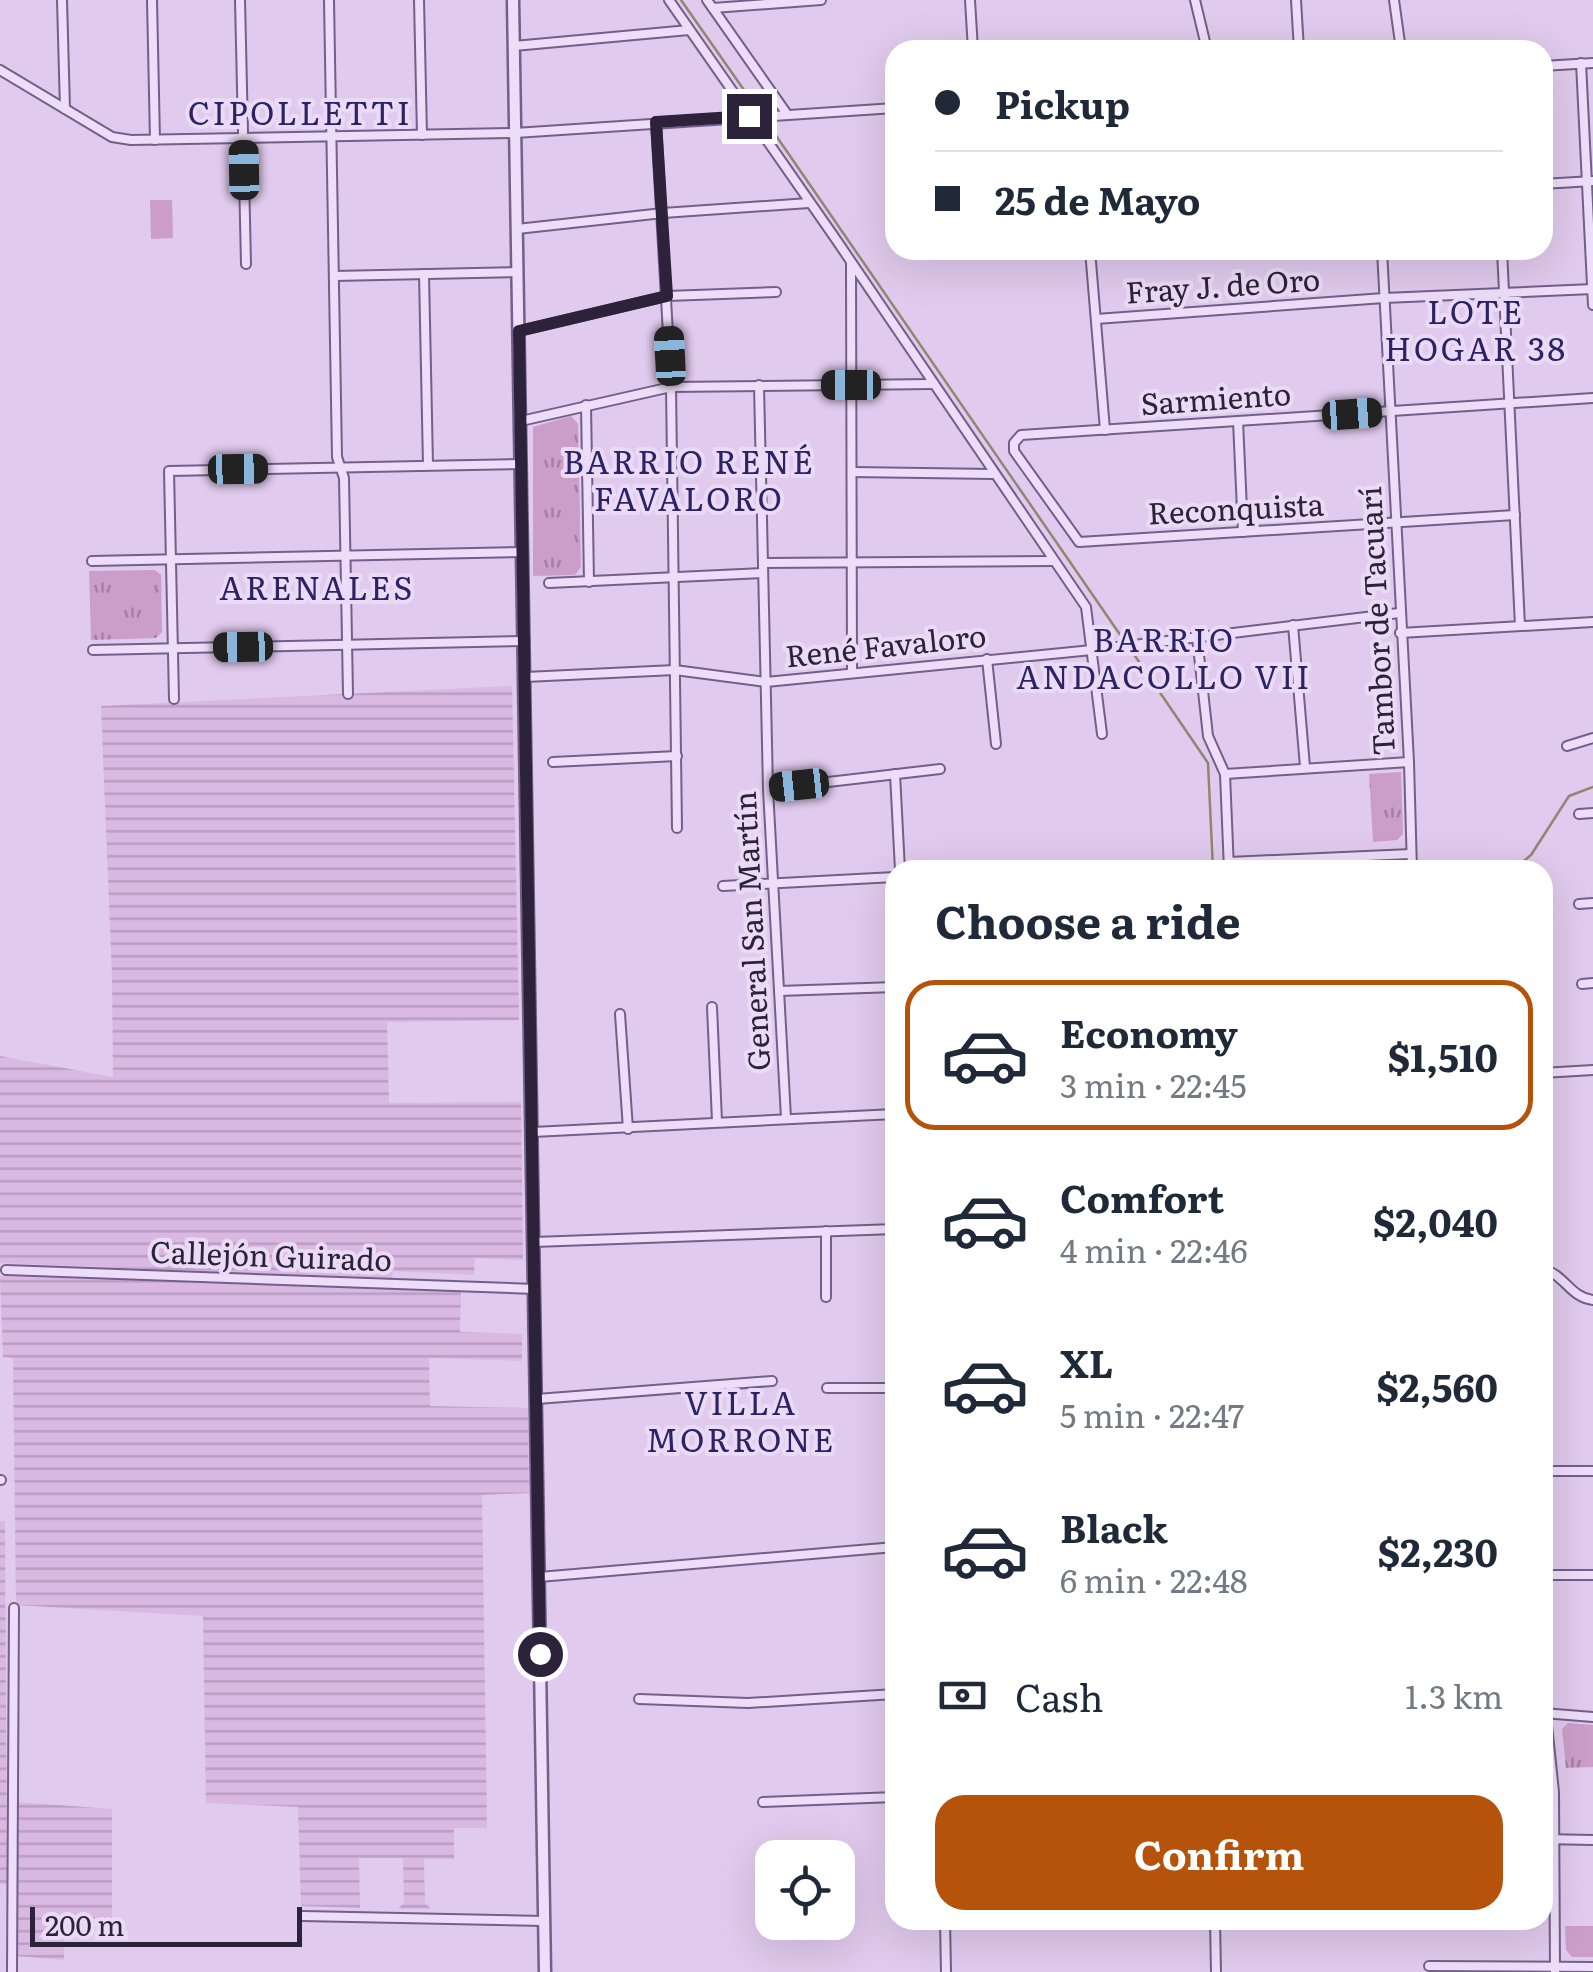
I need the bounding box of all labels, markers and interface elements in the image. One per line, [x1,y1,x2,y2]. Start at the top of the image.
text: Pickup [995,74,1130,131]
district label: CIPOLLETTI [188,87,412,135]
route end [727,94,772,139]
car [228,140,260,200]
text: 25 de Mayo [995,170,1201,227]
street label: Fray J. de Oro [1124,255,1321,313]
district label: LOTE HOGAR 38 [1384,286,1568,371]
car [653,325,687,387]
car [821,370,881,400]
street label: Sarmiento [1139,370,1292,424]
car [1321,397,1383,431]
district label: BARRIO RENÉ FAVALORO [563,436,815,521]
car [208,453,268,485]
street label: Reconquista [1147,480,1326,534]
street label: Tambor de Tacuarí [1346,485,1404,757]
district label: ARENALES [219,562,415,610]
street label: René Favaloro [783,612,988,676]
district label: BARRIO ANDACOLLO VII [1016,614,1312,699]
car [213,631,273,663]
car [768,767,830,803]
street label: General San Martín [721,790,779,1072]
text: Choose a ride [935,886,1241,953]
text: Economy [1060,1003,1238,1060]
icon: car [940,1010,1030,1100]
text: $1,510 [1387,1027,1498,1084]
text: 3 min · 22:45 [1060,1060,1246,1108]
text: Comfort [1060,1168,1224,1225]
icon: car [940,1175,1030,1265]
text: $2,040 [1373,1192,1498,1249]
text: 4 min · 22:46 [1060,1225,1248,1273]
street label: Callejón Guirado [149,1228,393,1280]
text: XL [1060,1333,1113,1390]
icon: car [940,1340,1030,1430]
text: $2,560 [1376,1357,1498,1414]
district label: VILLA MORRONE [646,1377,836,1462]
text: 5 min · 22:47 [1060,1390,1244,1438]
text: Black [1060,1498,1168,1555]
icon: car [940,1505,1030,1595]
text: $2,230 [1378,1522,1498,1579]
text: 6 min · 22:48 [1060,1555,1248,1603]
route start [518,1632,563,1677]
text: Cash [1015,1667,1104,1724]
icon: cash [935,1668,990,1723]
text: 1.3 km [1405,1671,1503,1719]
button: Confirm [935,1795,1503,1910]
map controls [755,1840,855,1940]
button: locate [755,1840,855,1940]
scale bar [30,1902,302,1946]
text: 200 m [45,1903,124,1945]

